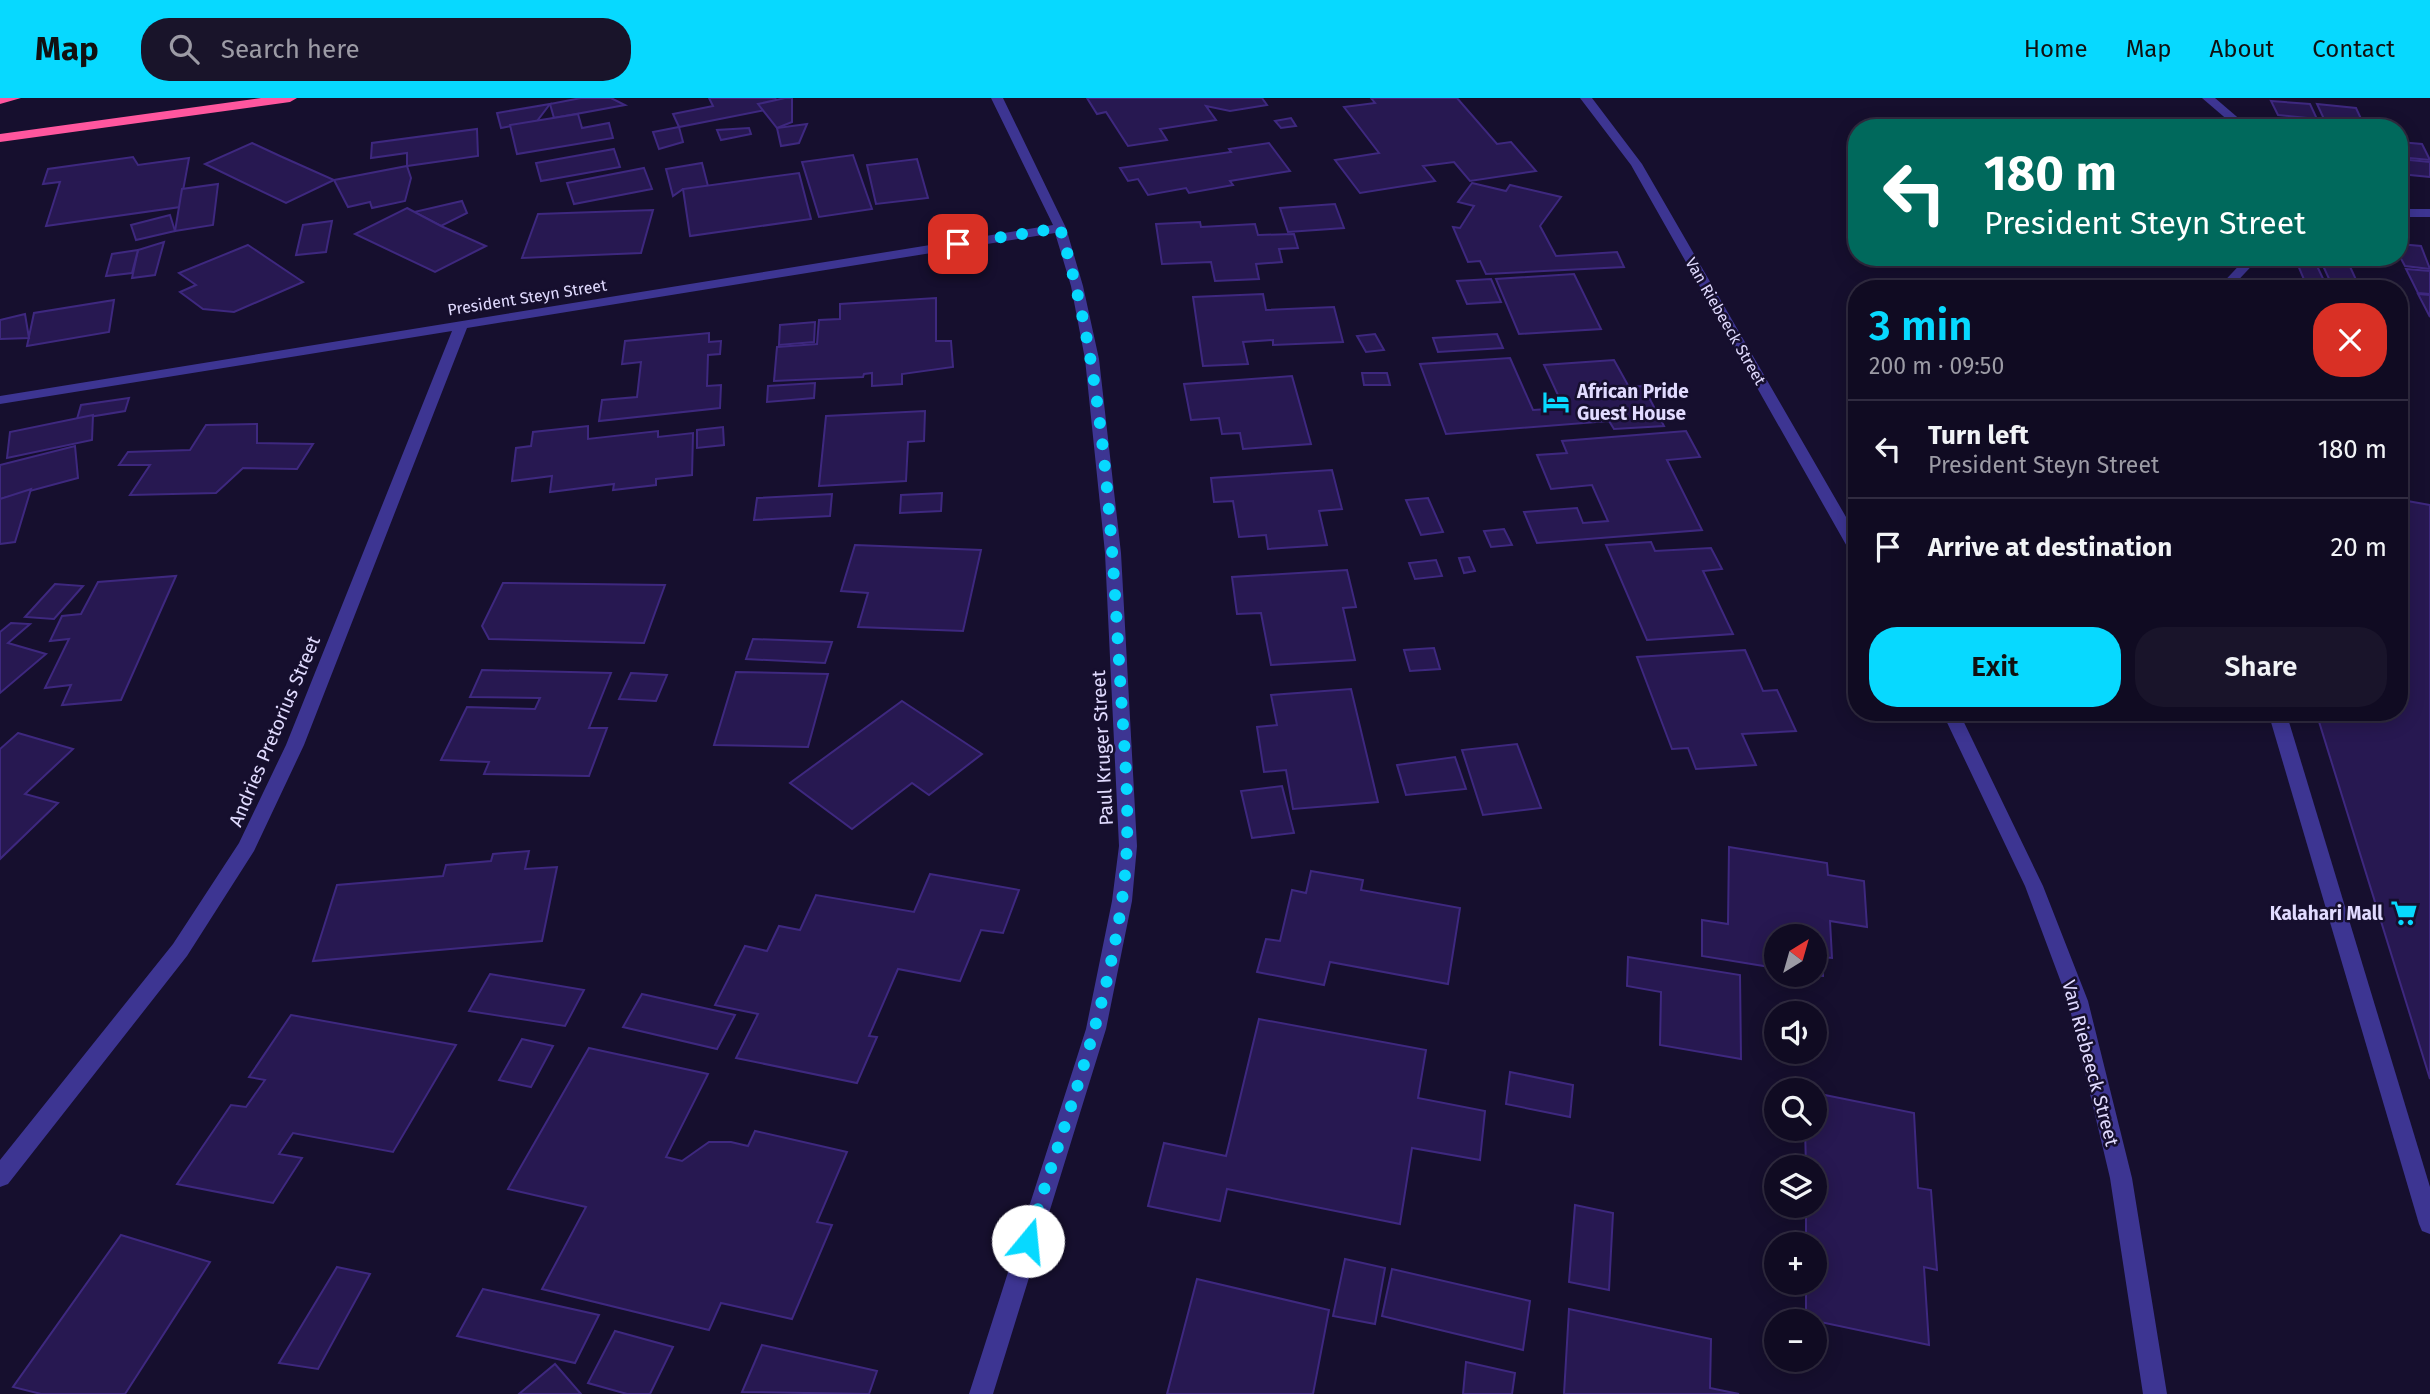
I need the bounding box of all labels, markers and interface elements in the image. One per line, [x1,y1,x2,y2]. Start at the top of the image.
search box [141,18,631,81]
text: Map [35,29,99,69]
icon: search [165,30,203,68]
text: Search here [221,34,360,65]
text: Home [2024,35,2088,63]
text: Map [2126,35,2172,63]
text: About [2210,35,2274,63]
text: Contact [2312,35,2395,63]
text: 180 m [1984,144,2117,203]
icon: left [1869,147,1960,238]
text: President Steyn Street [1984,204,2306,242]
pin [928,214,988,274]
icon: arrive [939,225,977,263]
street label: Van Riebeeck Street [1681,254,1770,389]
street label: President Steyn Street [446,275,608,319]
text: 3 min [1869,301,1973,351]
button: close [2313,303,2387,377]
text: 200 m · 09:50 [1869,352,2004,380]
place label: African Pride Guest House [1576,380,1689,425]
hotel icon: African Pride Guest House [1541,387,1571,417]
text: Turn left [1928,420,2029,451]
icon: left [1869,430,1907,468]
text: 180 m [2318,434,2387,465]
text: President Steyn Street [1928,451,2159,479]
icon: arrive [1869,528,1907,566]
text: Arrive at destination [1928,532,2172,563]
text: 20 m [2330,532,2387,563]
button: Exit [1869,627,2121,707]
button: Share [2135,627,2387,707]
street label: Andries Pretorius Street [224,632,325,830]
street label: Paul Kruger Street [1087,670,1118,826]
supermarket icon: Kalahari Mall [2389,898,2419,928]
place label: Kalahari Mall [2270,902,2383,925]
north arrow [1764,924,1827,987]
map controls [1764,924,1827,1372]
street label: Van Riebeeck Street [2057,978,2124,1149]
button: sound [1764,1001,1827,1064]
button: search [1764,1078,1827,1141]
button: layers [1764,1155,1827,1218]
position arrow [991,1204,1065,1278]
button: + [1764,1232,1827,1295]
button: − [1764,1309,1827,1372]

